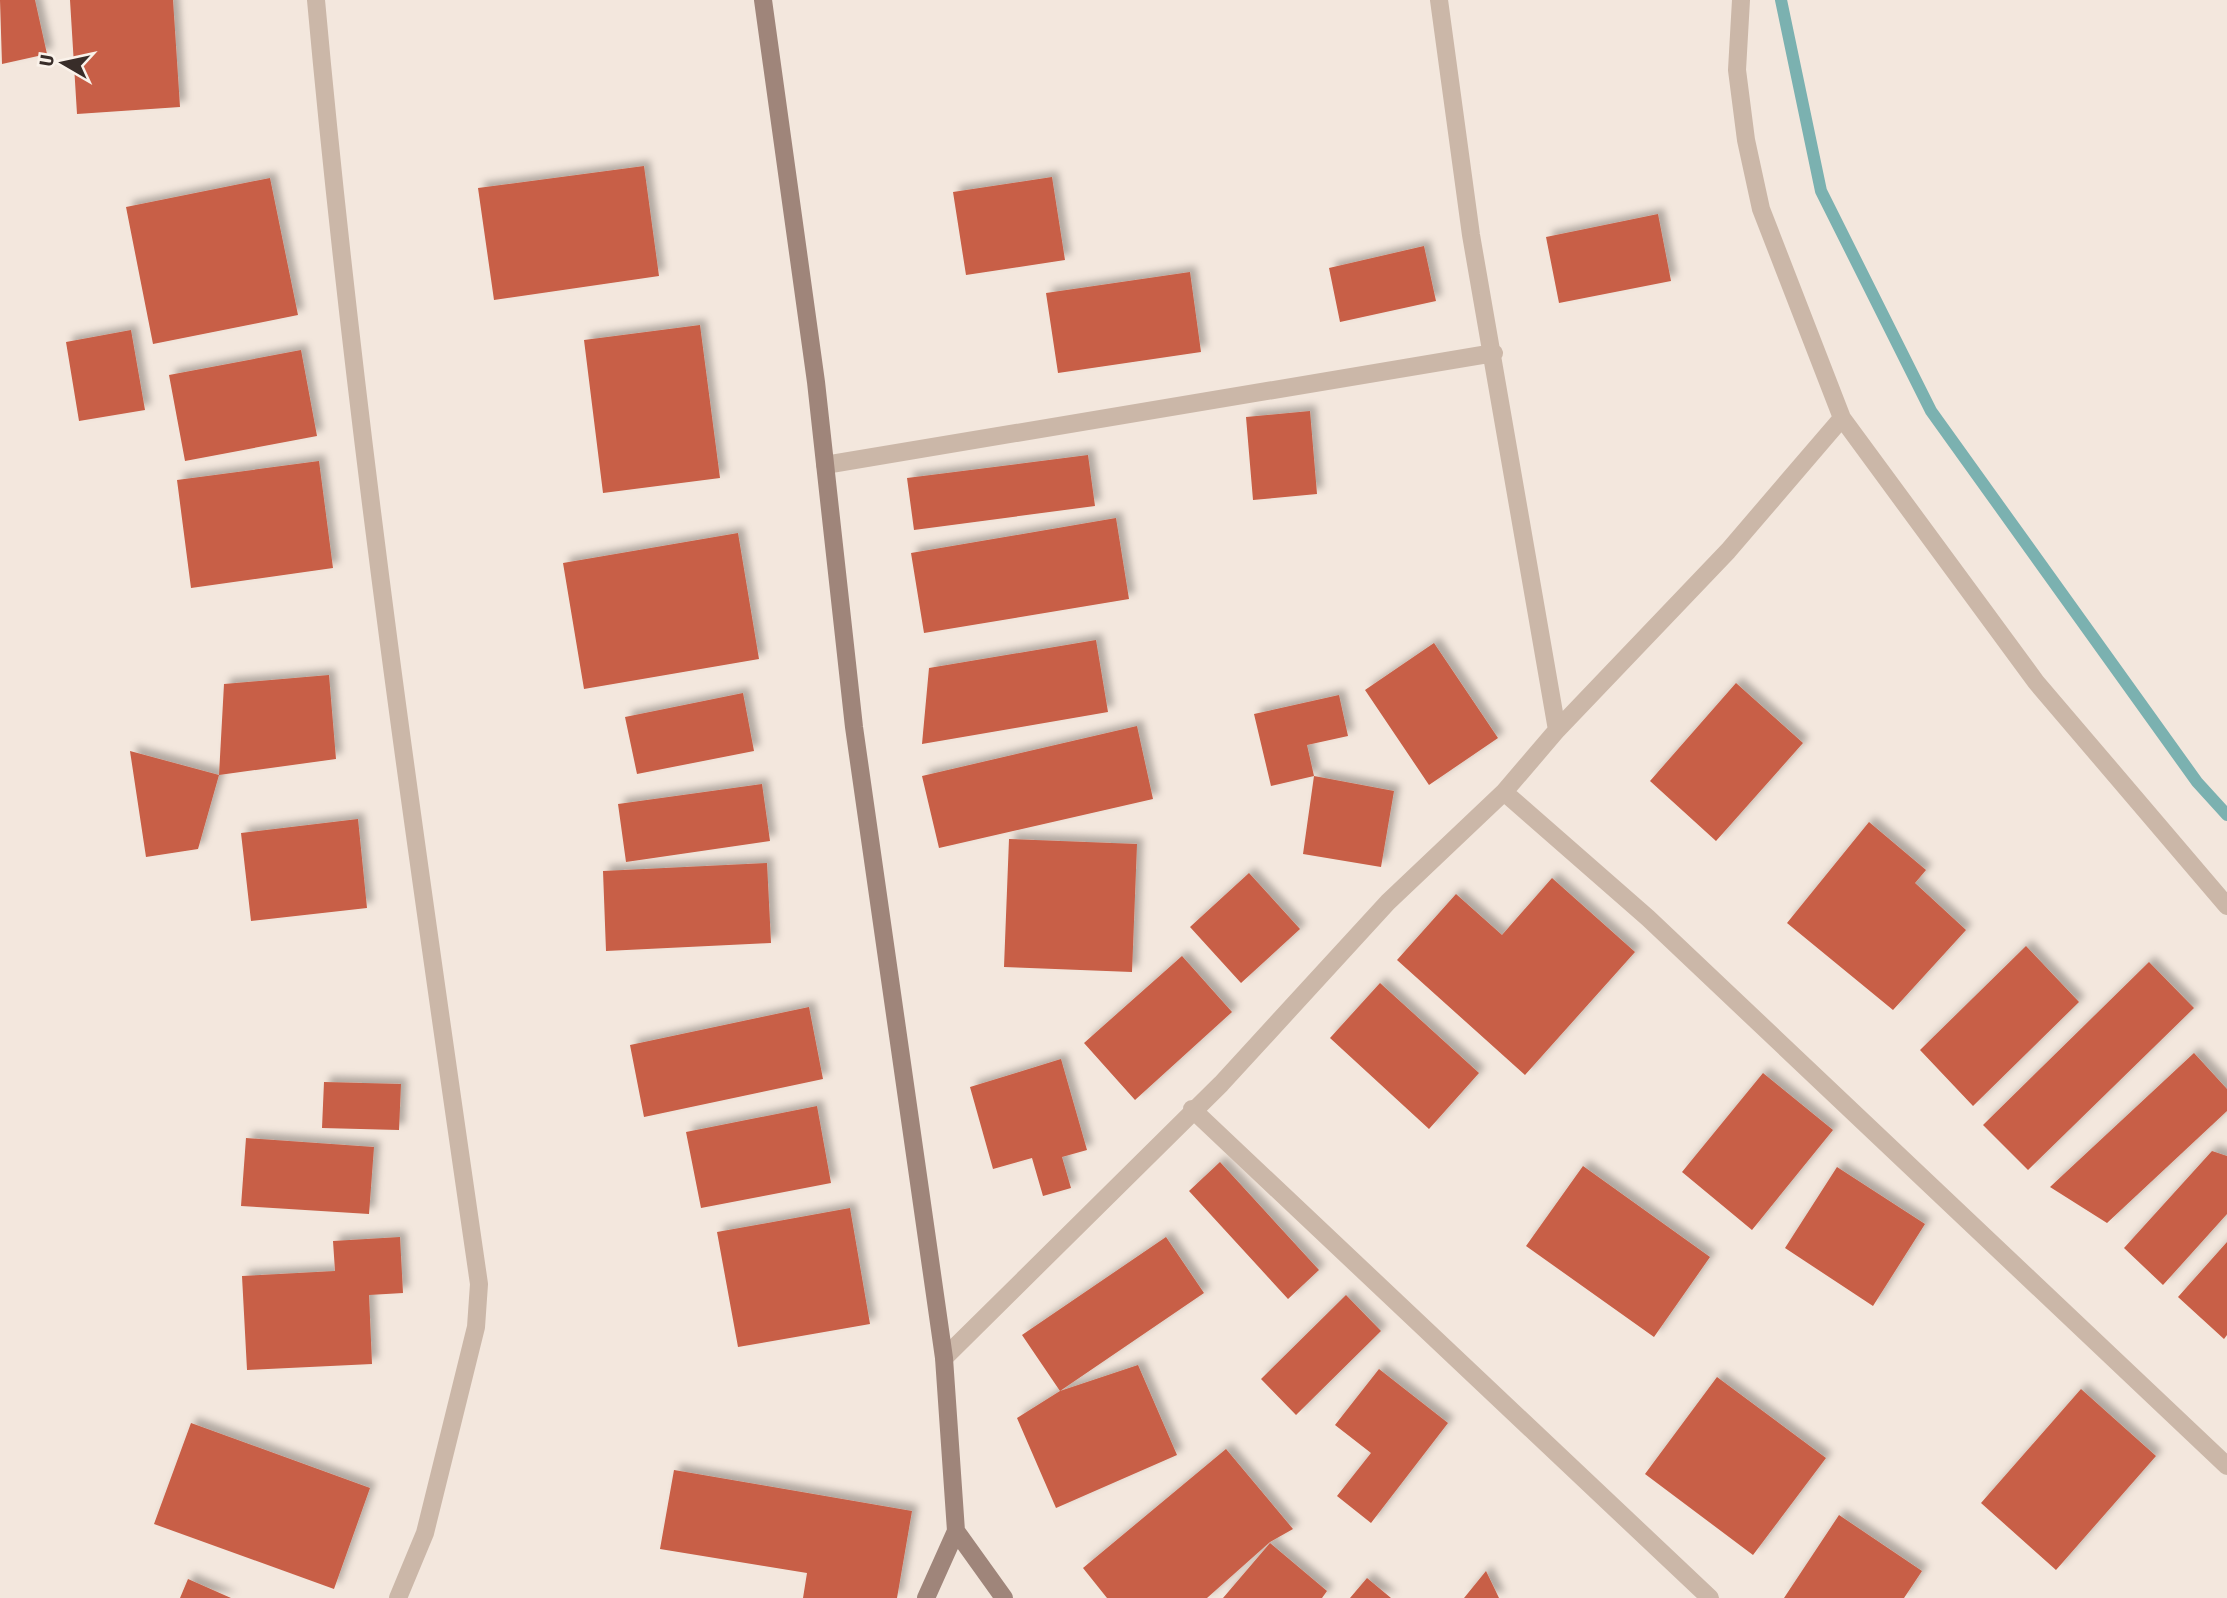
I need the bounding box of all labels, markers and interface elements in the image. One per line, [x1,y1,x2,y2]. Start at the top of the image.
north arrow [28,28,98,98]
text: U [34,53,59,68]

